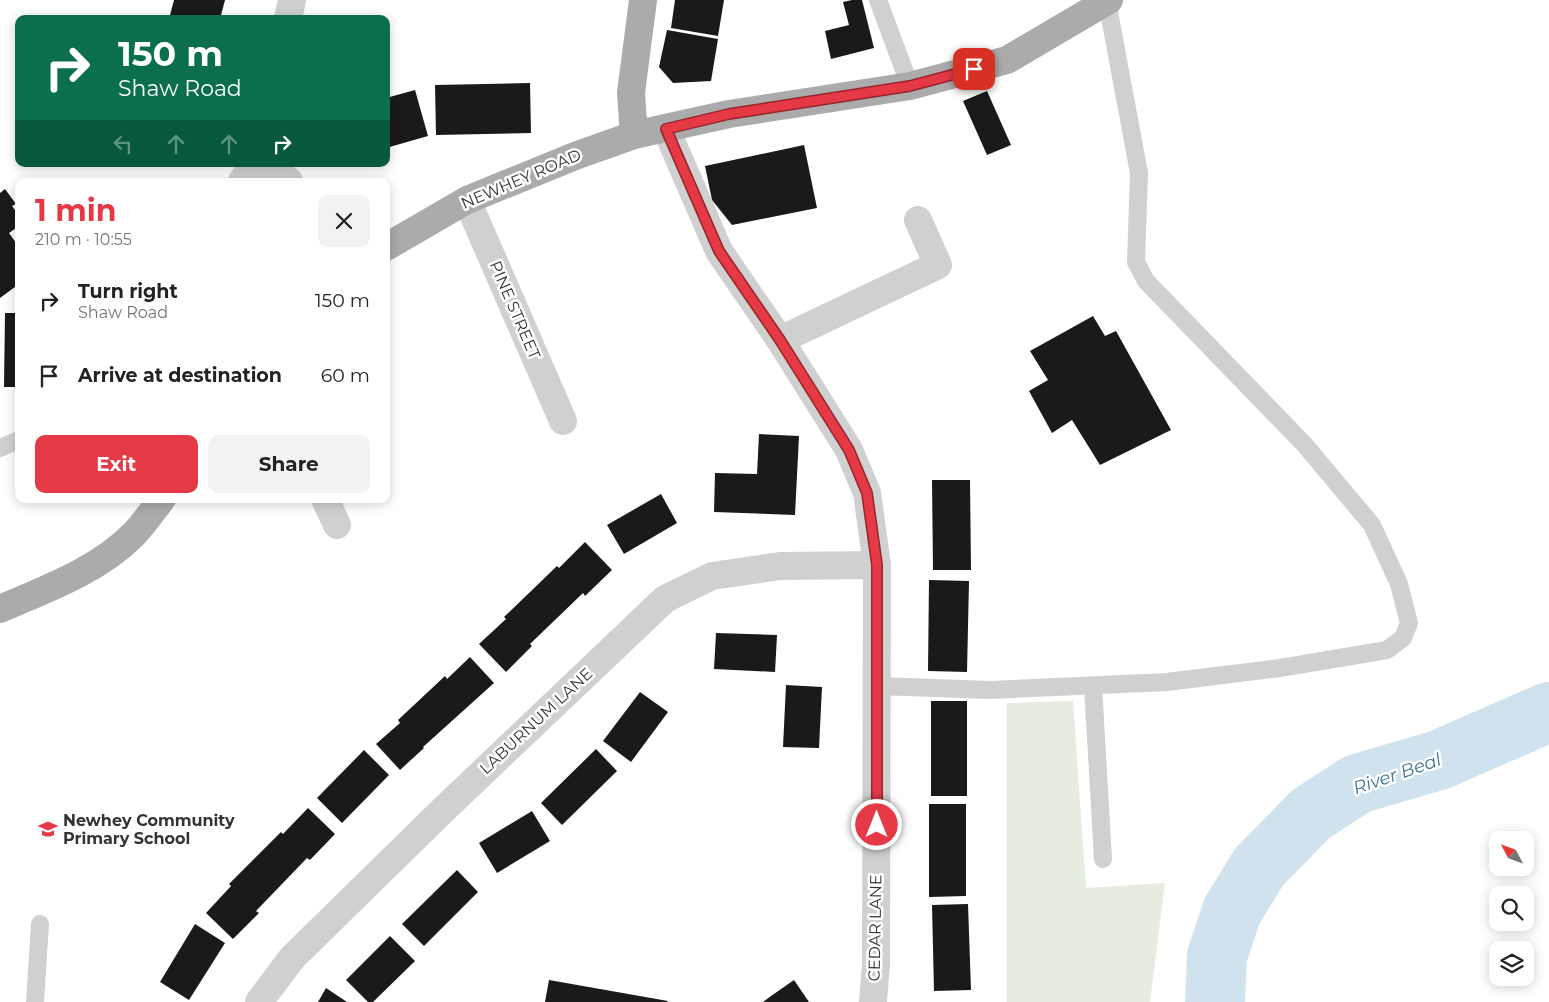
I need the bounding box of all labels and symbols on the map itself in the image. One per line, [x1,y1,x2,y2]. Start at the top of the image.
pin [953,48,995,90]
street label: NEWHEY ROAD [458,145,584,213]
street label: PINE STREET [486,258,545,363]
street label: LABURNUM LANE [476,664,596,778]
water label: River Beal [1350,749,1444,799]
position arrow [850,798,902,850]
place label: Newhey Community Primary School [63,811,235,848]
school or university icon: Newhey Community Primary School [37,818,59,840]
north arrow [1489,831,1534,876]
street label: CEDAR LANE [865,874,885,982]

